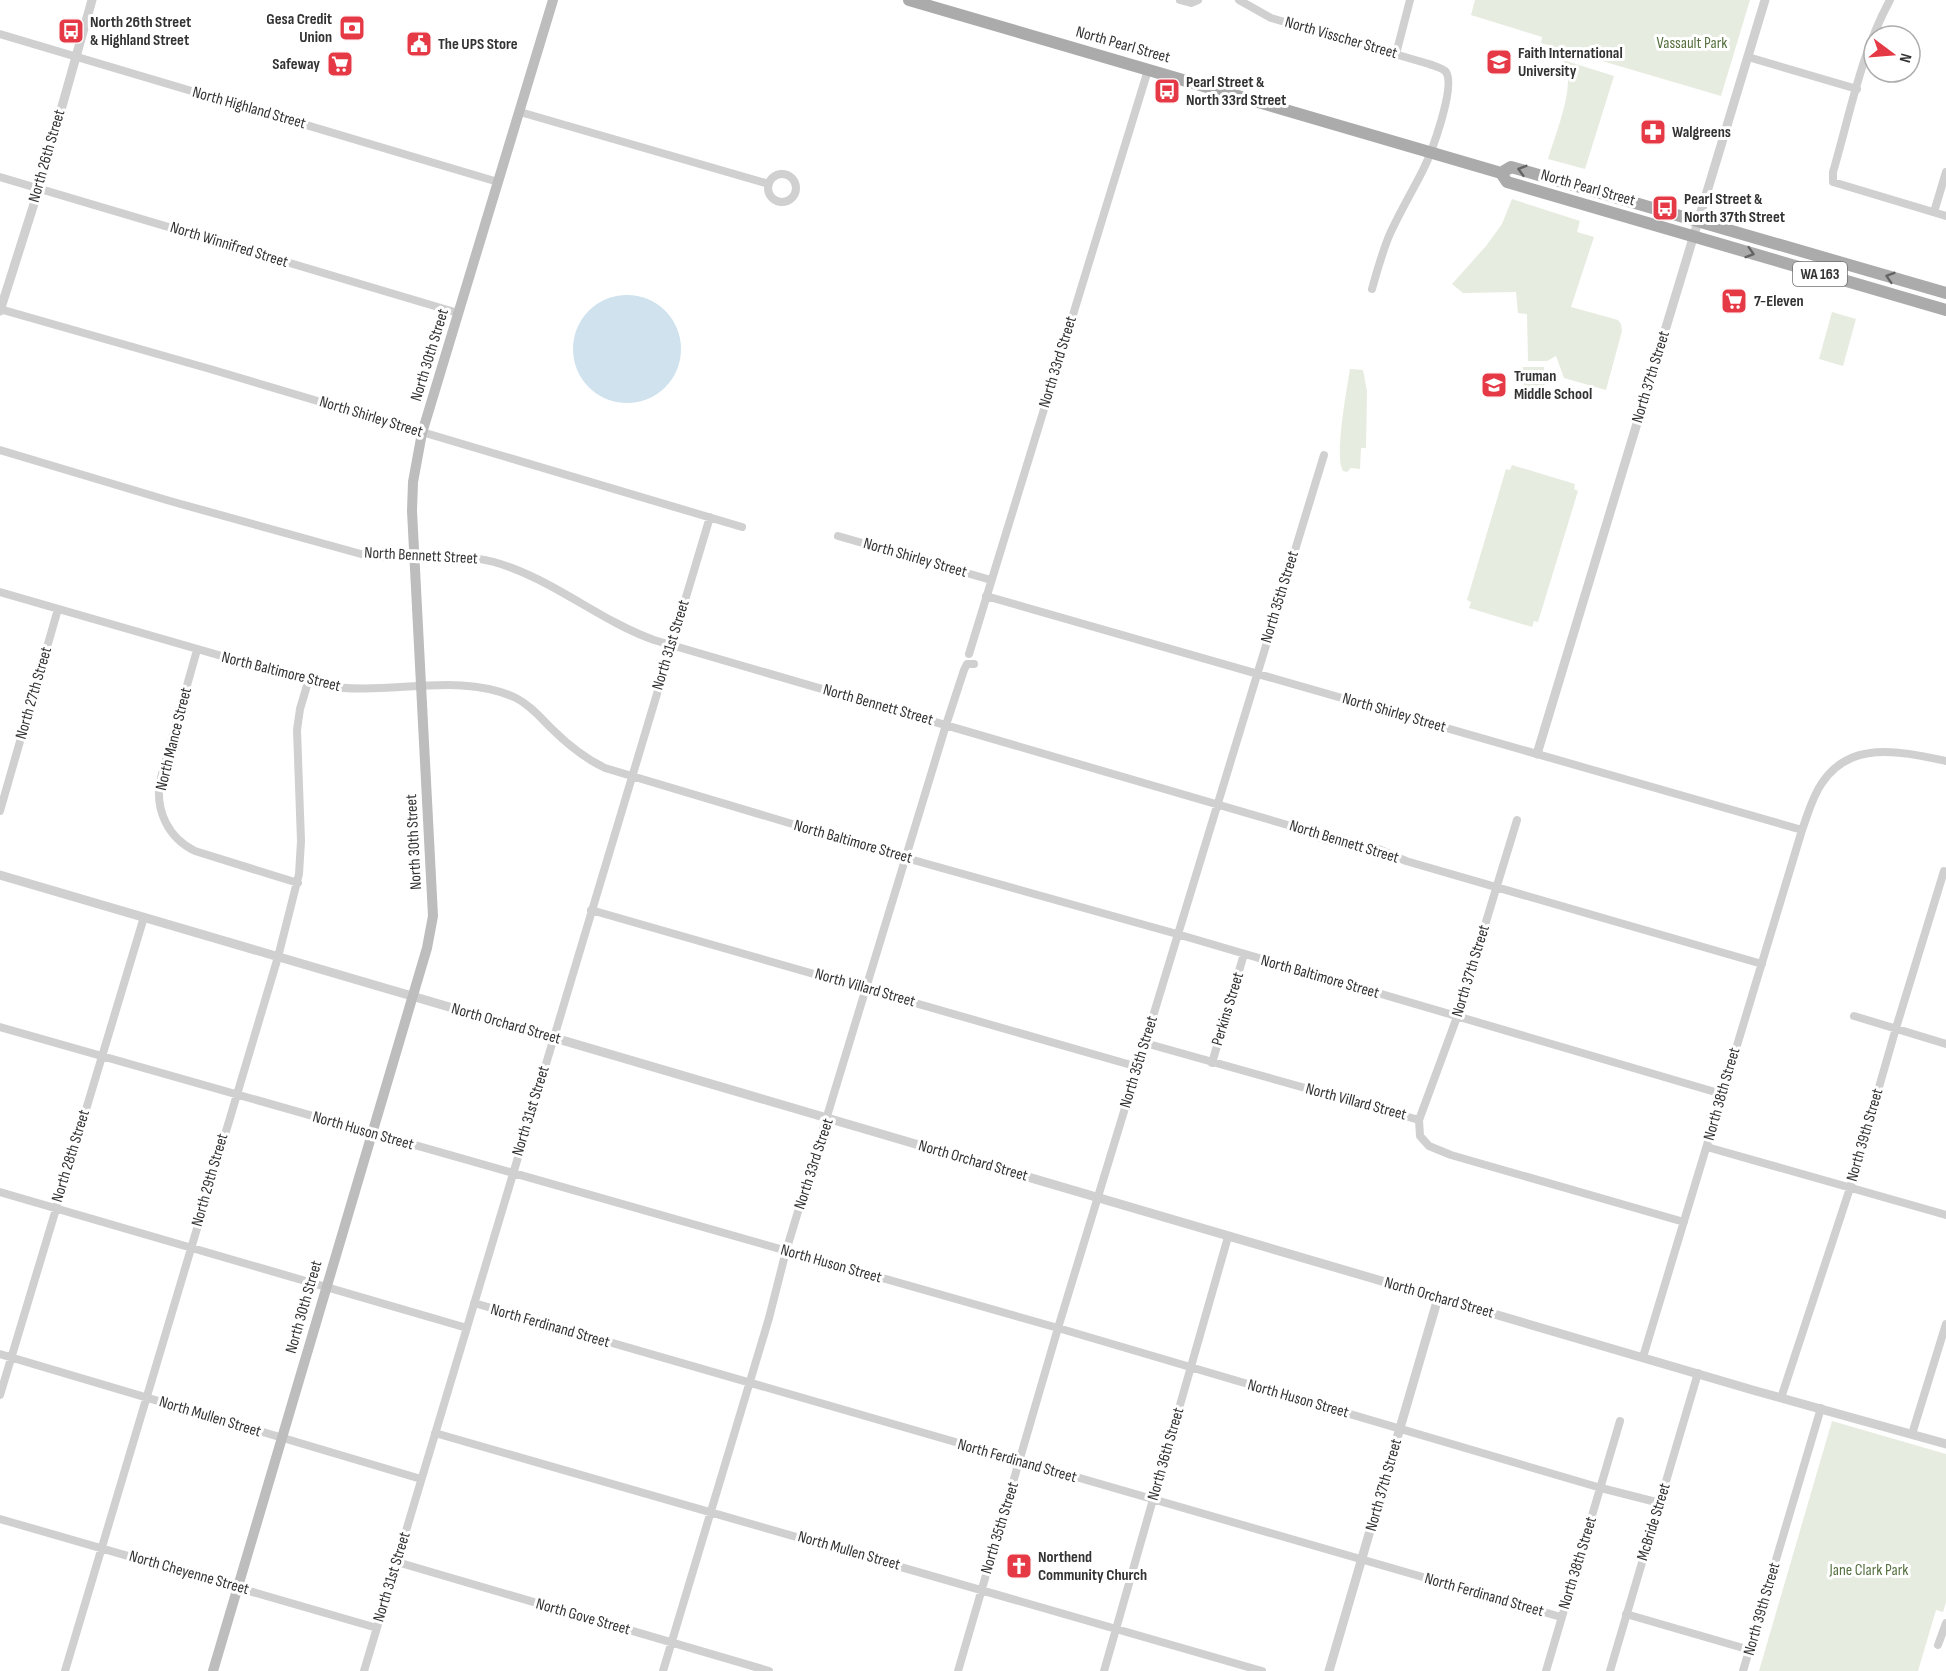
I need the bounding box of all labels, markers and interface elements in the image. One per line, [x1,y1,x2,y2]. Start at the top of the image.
place label: Gesa Credit Union [266,10,332,47]
place label: North 26th Street & Highland Street [90,13,191,50]
bank icon: Gesa Credit Union [337,13,367,43]
street label: North Visscher Street [1283,13,1399,63]
bus stop icon: North 26th Street & Highland Street [56,16,86,46]
street label: North Pearl Street [1074,22,1172,68]
north arrow [1862,24,1922,84]
public building icon: The UPS Store [404,29,434,59]
park label: Vassault Park [1657,34,1727,53]
place label: The UPS Store [438,35,518,54]
place label: Faith International University [1518,44,1623,81]
school or university icon: Faith International University [1484,47,1514,77]
supermarket icon: Safeway [325,49,355,79]
text: N [1895,51,1915,64]
place label: Safeway [272,55,320,74]
place label: Pearl Street & North 33rd Street [1186,73,1286,110]
bus stop icon: Pearl Street & North 33rd Street [1152,76,1182,106]
street label: North Highland Street [190,83,308,133]
street label: North 26th Street [25,107,69,205]
pharmacy icon: Walgreens [1638,117,1668,147]
place label: Walgreens [1672,123,1731,142]
one-way arrow [1517,165,1528,177]
street label: North Pearl Street [1539,165,1637,211]
place label: Pearl Street & North 37th Street [1684,190,1785,227]
bus stop icon: Pearl Street & North 37th Street [1650,193,1680,223]
street label: North Winnifred Street [168,218,290,272]
one-way arrow [1744,246,1755,258]
road number: WA 163 [1793,262,1847,286]
one-way arrow [1885,272,1896,284]
supermarket icon: 7-Eleven [1719,286,1749,316]
place label: 7-Eleven [1754,292,1804,311]
street label: North 30th Street [407,306,453,404]
street label: North 33rd Street [1035,314,1081,410]
street label: North 37th Street [1628,329,1674,425]
place label: Truman Middle School [1514,367,1592,404]
school or university icon: Truman Middle School [1479,370,1509,400]
street label: North Shirley Street [317,392,425,442]
street label: North Shirley Street [861,534,969,582]
street label: North Bennett Street [364,544,478,568]
street label: North 35th Street [1257,549,1303,645]
street label: North 31st Street [648,598,694,692]
street label: North 27th Street [12,645,56,741]
street label: North Baltimore Street [220,648,343,696]
street label: North Bennett Street [821,680,935,730]
street label: North Mance Street [152,685,196,792]
street label: North Shirley Street [1340,689,1448,737]
street label: North 30th Street [402,794,426,890]
street label: North Baltimore Street [792,816,914,868]
street label: North Bennett Street [1287,816,1401,868]
street label: North 37th Street [1448,923,1494,1019]
street label: North Baltimore Street [1259,951,1381,1003]
street label: North Villard Street [813,965,917,1011]
street label: Perkins Street [1208,970,1248,1048]
street label: North Orchard Street [449,999,563,1049]
street label: North 35th Street [1116,1014,1162,1110]
street label: North 38th Street [1700,1045,1744,1143]
street label: North 31st Street [508,1064,554,1158]
street label: North Villard Street [1304,1079,1409,1125]
street label: North 39th Street [1843,1086,1887,1184]
street label: North 28th Street [48,1107,94,1204]
street label: North Huson Street [310,1108,416,1155]
street label: North 33rd Street [790,1116,838,1212]
street label: North 29th Street [188,1131,232,1229]
street label: North Orchard Street [916,1136,1030,1186]
street label: North Huson Street [778,1241,884,1288]
street label: North 30th Street [282,1258,326,1356]
street label: North Orchard Street [1382,1273,1496,1323]
street label: North Ferdinand Street [488,1300,612,1352]
street label: North Huson Street [1245,1376,1351,1423]
street label: North Mullen Street [157,1392,263,1442]
street label: North 36th Street [1144,1405,1188,1503]
street label: North Ferdinand Street [955,1435,1079,1487]
street label: North 37th Street [1362,1437,1406,1533]
street label: North 35th Street [977,1480,1023,1576]
street label: McBride Street [1633,1481,1675,1563]
street label: North 38th Street [1555,1514,1601,1611]
street label: North Mullen Street [796,1527,902,1575]
street label: North 31st Street [369,1530,415,1624]
street label: North Cheyenne Street [127,1547,251,1599]
place label: Northend Community Church [1038,1548,1147,1585]
church icon: Northend Community Church [1004,1551,1034,1581]
street label: North 39th Street [1740,1560,1784,1658]
park label: Jane Clark Park [1829,1561,1908,1580]
street label: North Ferdinand Street [1422,1569,1546,1621]
street label: North Gove Street [534,1594,632,1640]

